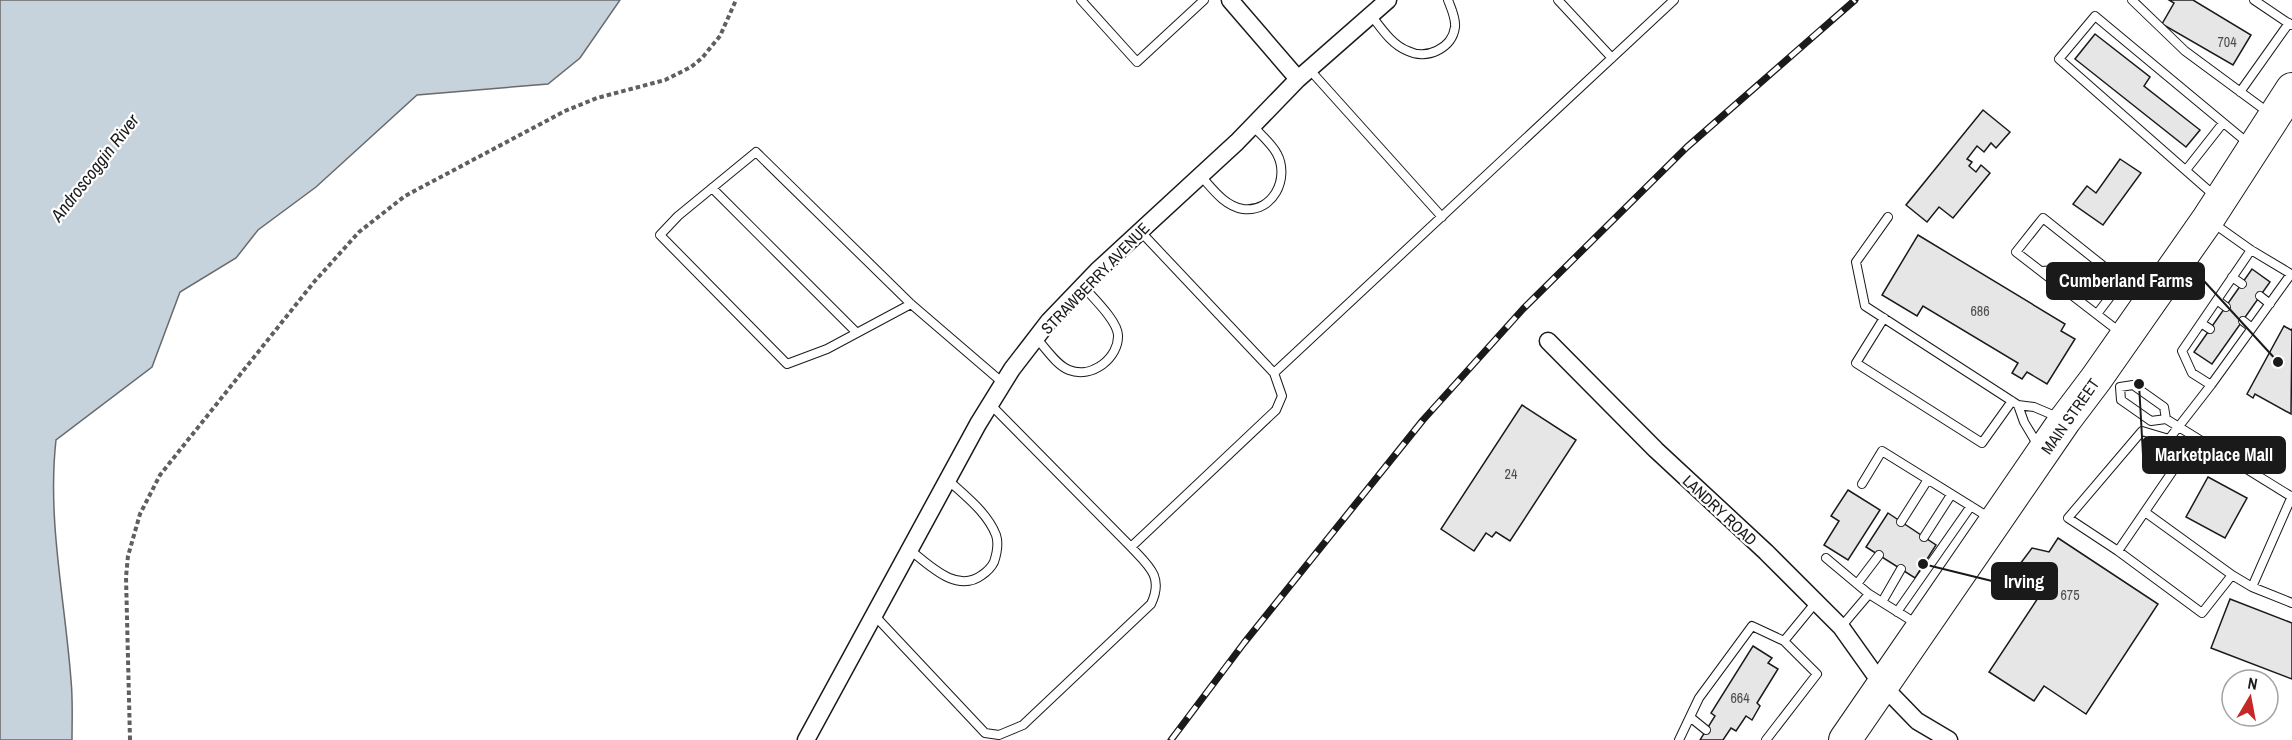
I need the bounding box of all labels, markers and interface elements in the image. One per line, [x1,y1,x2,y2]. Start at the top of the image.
house number: 704 [2217,33,2237,51]
water label: Androscoggin River [44,108,145,228]
street label: STRAWBERRY AVENUE [1036,217,1154,339]
callout: Cumberland Farms [2047,263,2204,299]
text: Cumberland Farms [2059,268,2193,293]
house number: 686 [1970,302,1990,320]
street label: MAIN STREET [2036,374,2104,458]
callout: Marketplace Mall [2143,437,2285,473]
text: Marketplace Mall [2155,442,2273,467]
house number: 24 [1505,465,1518,483]
street label: LANDRY ROAD [1678,470,1762,550]
callout: Irving [1992,563,2057,599]
text: Irving [2004,569,2044,594]
house number: 675 [2060,586,2080,604]
north arrow [2220,668,2280,728]
text: N [2246,672,2259,695]
house number: 664 [1730,689,1750,707]

